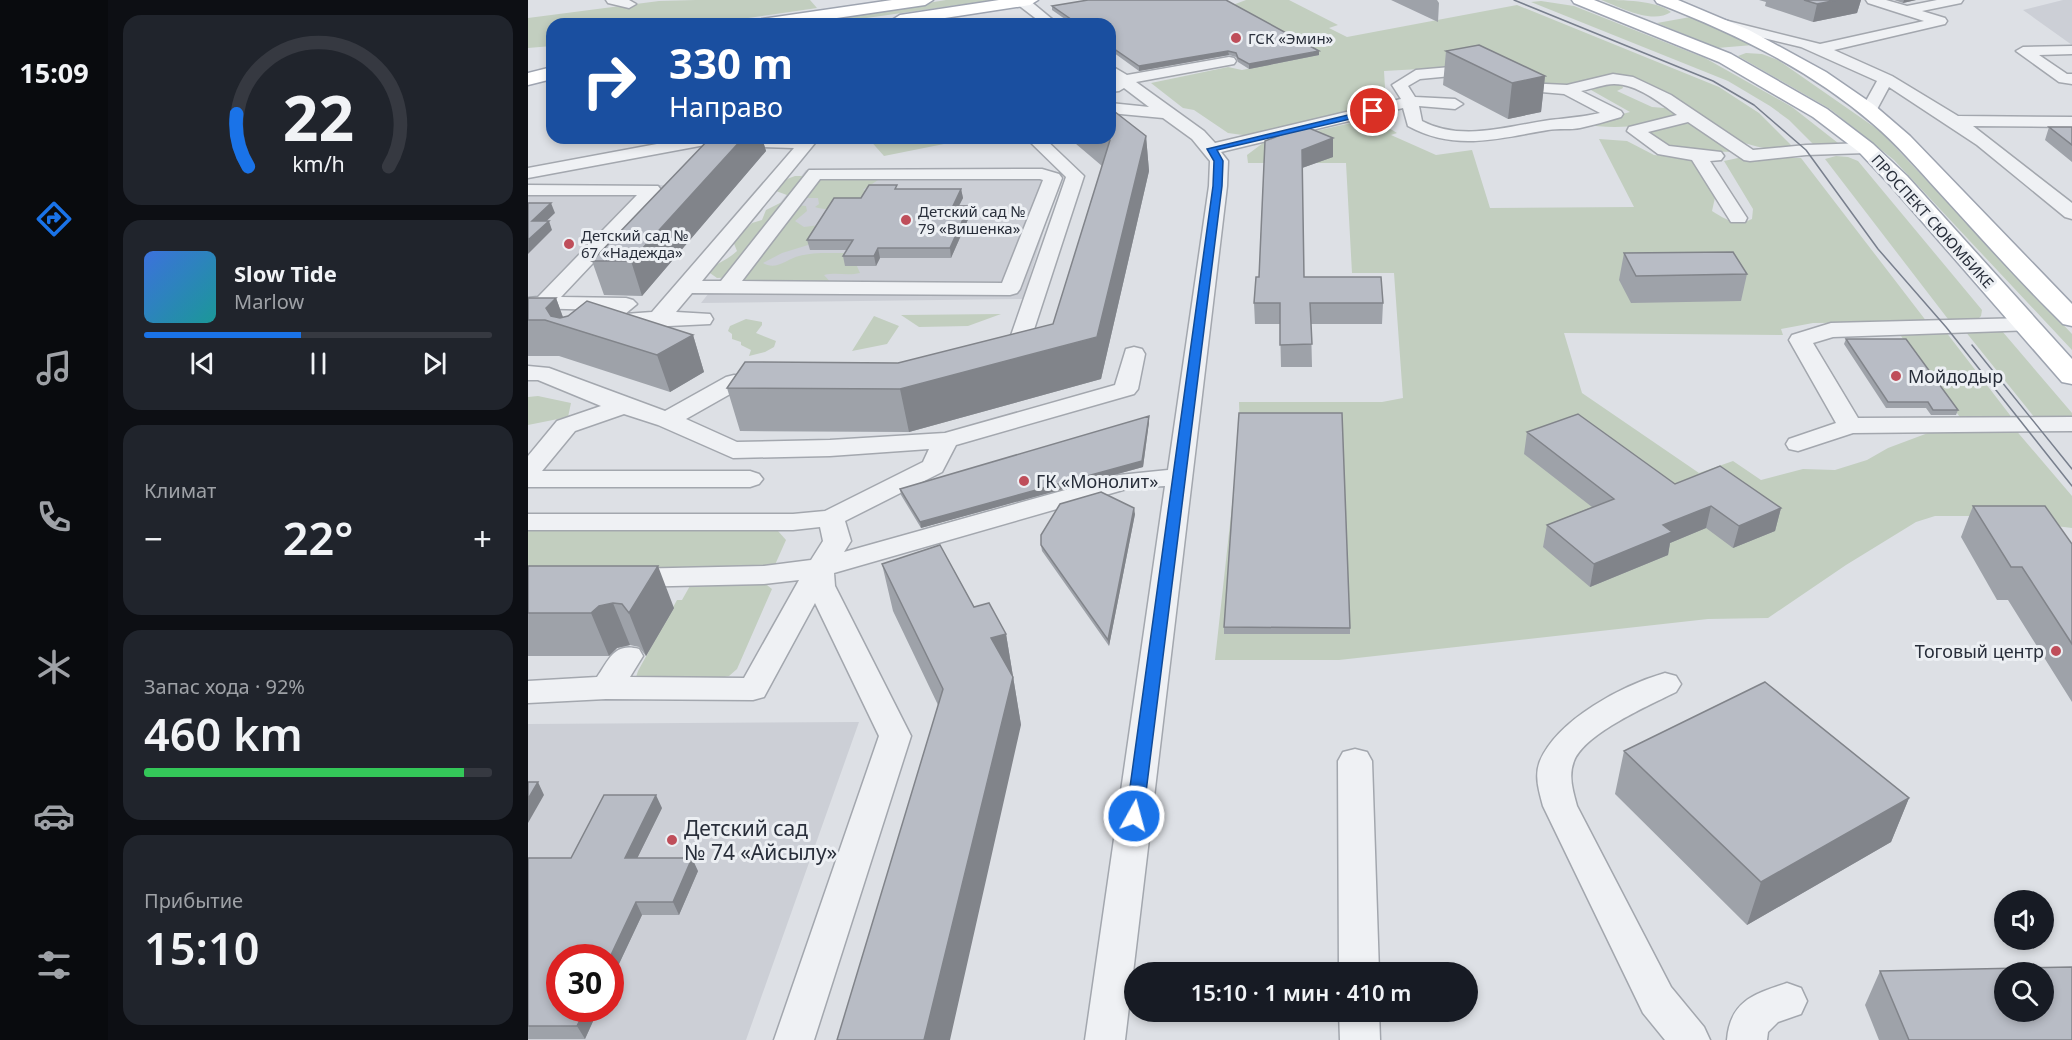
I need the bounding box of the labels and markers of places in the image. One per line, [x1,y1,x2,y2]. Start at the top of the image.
place label: ГСК «Эмин» [1248,28,1334,48]
marker: ГСК «Эмин» [1229,31,1243,45]
pin [1347,85,1398,136]
place label: Детский сад № 79 «Вишенка» [918,201,1026,238]
marker: Детский сад № 79 «Вишенка» [899,213,913,227]
place label: Детский сад № 67 «Надежда» [581,225,689,262]
marker: Детский сад № 67 «Надежда» [562,237,576,251]
place label: Мойдодыр [1908,364,2003,388]
marker: Мойдодыр [1889,369,1903,383]
place label: ГК «Монолит» [1036,469,1158,493]
marker: ГК «Монолит» [1017,474,1031,488]
place label: Тоговый центр [1915,639,2044,663]
marker: Тоговый центр [2049,644,2063,658]
place label: Детский сад № 74 «Айсылу» [684,814,837,866]
marker: Детский сад № 74 «Айсылу» [665,833,679,847]

